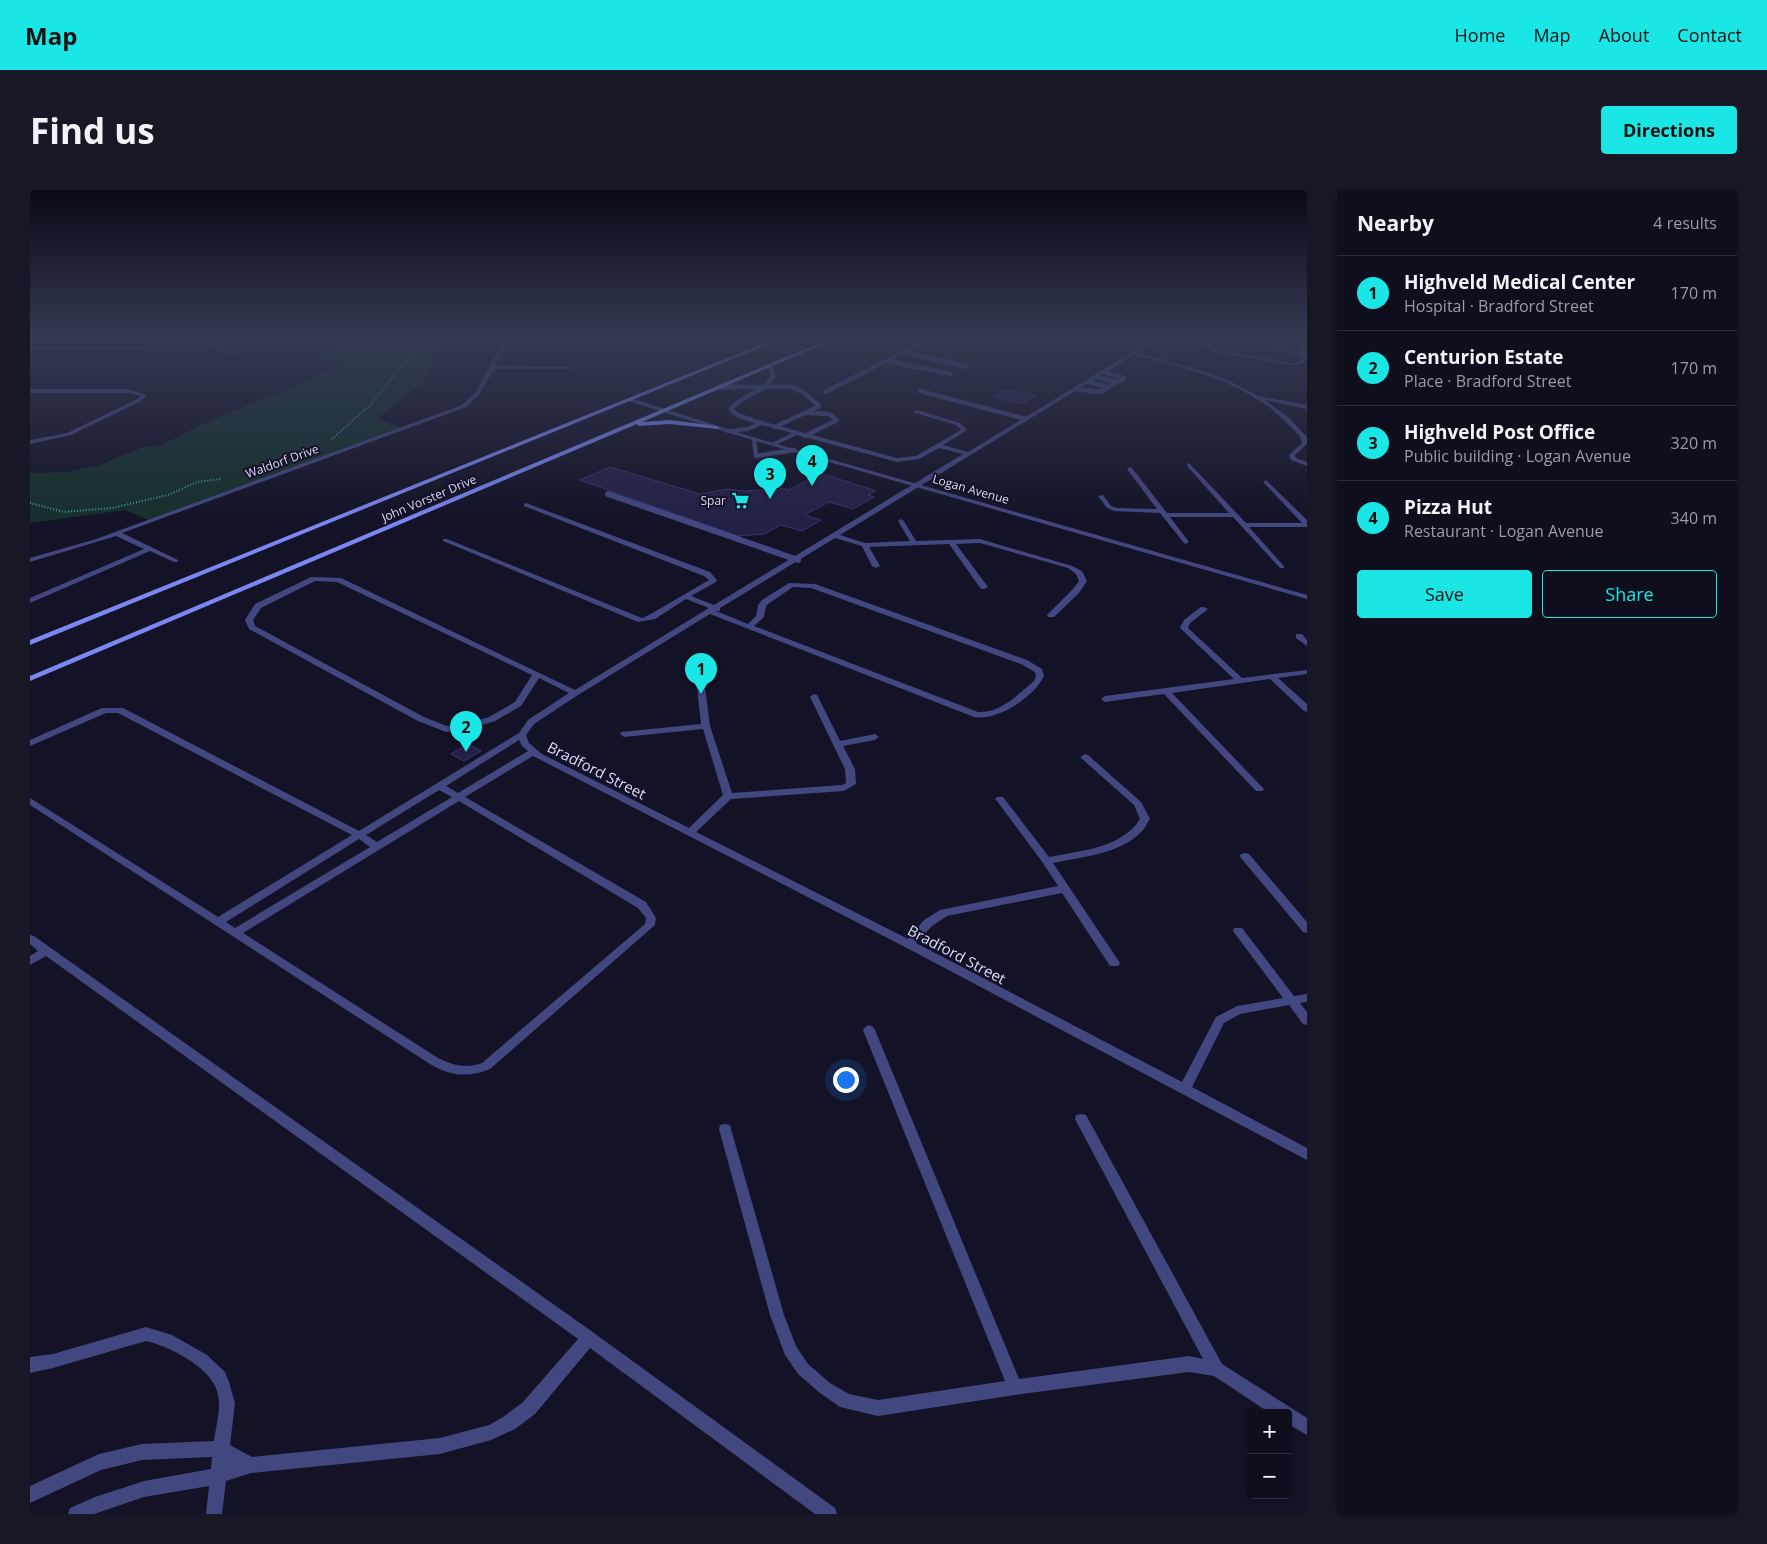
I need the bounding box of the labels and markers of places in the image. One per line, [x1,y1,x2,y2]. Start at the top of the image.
pin: 4 [796,445,828,486]
pin: 3 [754,458,786,499]
supermarket icon: Spar [730,490,750,510]
place label: Spar [701,492,726,509]
pin: 1 [685,653,717,694]
pin: 2 [450,711,482,752]

